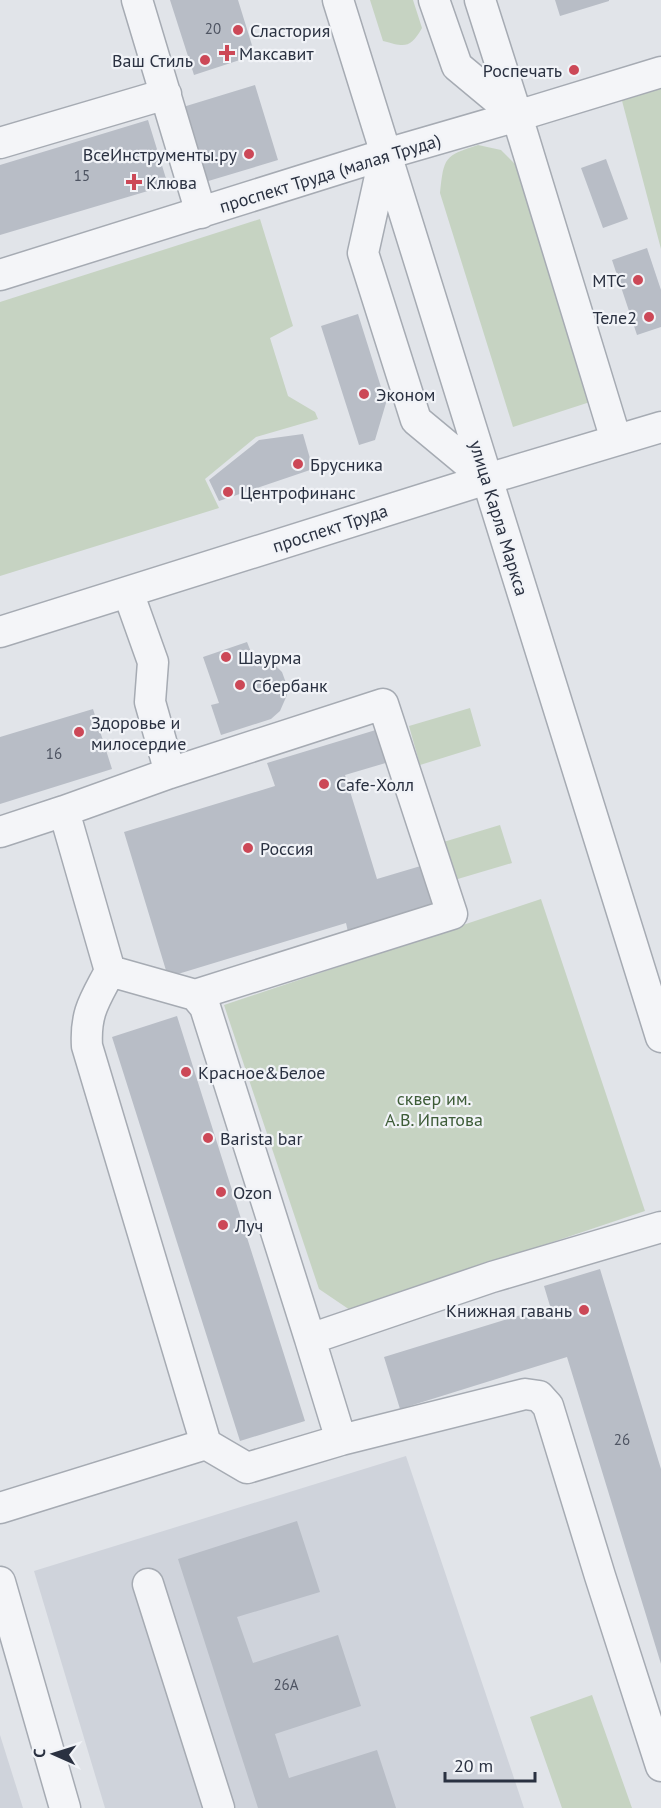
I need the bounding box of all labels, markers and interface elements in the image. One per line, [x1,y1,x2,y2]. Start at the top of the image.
house number: 20 [205,19,221,38]
place label: Сластория [250,19,330,42]
marker: Сластория [231,23,245,37]
place label: Максавит [239,42,314,65]
marker: Максавит [220,46,234,60]
place label: Ваш Стиль [112,49,193,72]
marker: Ваш Стиль [198,53,212,67]
place label: Роспечать [483,59,562,82]
marker: Роспечать [567,63,581,77]
street label: проспект Труда (малая Труда) [217,128,443,218]
place label: ВсеИнструменты.ру [83,143,238,166]
marker: ВсеИнструменты.ру [242,147,256,161]
house number: 15 [74,166,90,185]
place label: Клюва [146,171,197,194]
marker: Клюва [127,175,141,189]
place label: МТС [592,269,626,292]
marker: МТС [631,273,645,287]
place label: Теле2 [593,306,637,329]
marker: Теле2 [642,310,656,324]
place label: Эконом [376,383,435,406]
marker: Эконом [357,387,371,401]
street label: улица Карла Маркса [464,438,534,598]
place label: Брусника [310,453,383,476]
marker: Брусника [291,457,305,471]
place label: Центрофинанс [240,481,356,504]
marker: Центрофинанс [221,485,235,499]
street label: проспект Труда [270,499,390,557]
place label: Шаурма [238,646,301,669]
marker: Шаурма [219,650,233,664]
place label: Сбербанк [252,674,328,697]
marker: Сбербанк [233,678,247,692]
place label: Здоровье и милосердие [91,711,186,755]
marker: Здоровье и милосердие [72,725,86,739]
house number: 16 [46,744,62,763]
place label: Cafe-Холл [336,773,414,796]
marker: Cafe-Холл [317,777,331,791]
place label: Россия [260,837,313,860]
marker: Россия [241,841,255,855]
place label: Красное&Белое [198,1061,325,1084]
marker: Красное&Белое [179,1065,193,1079]
park label: сквер им. А.В. Ипатова [385,1087,483,1131]
place label: Barista bar [220,1127,303,1150]
marker: Barista bar [201,1131,215,1145]
place label: Ozon [233,1181,272,1204]
marker: Ozon [214,1185,228,1199]
place label: Луч [234,1214,263,1237]
marker: Луч [216,1218,230,1232]
place label: Книжная гавань [446,1299,572,1322]
marker: Книжная гавань [577,1303,591,1317]
house number: 26 [614,1430,630,1449]
house number: 26А [273,1675,299,1694]
north arrow [24,1724,84,1784]
scale bar [445,1745,535,1783]
text: С [29,1748,49,1758]
text: 20 m [454,1754,493,1777]

